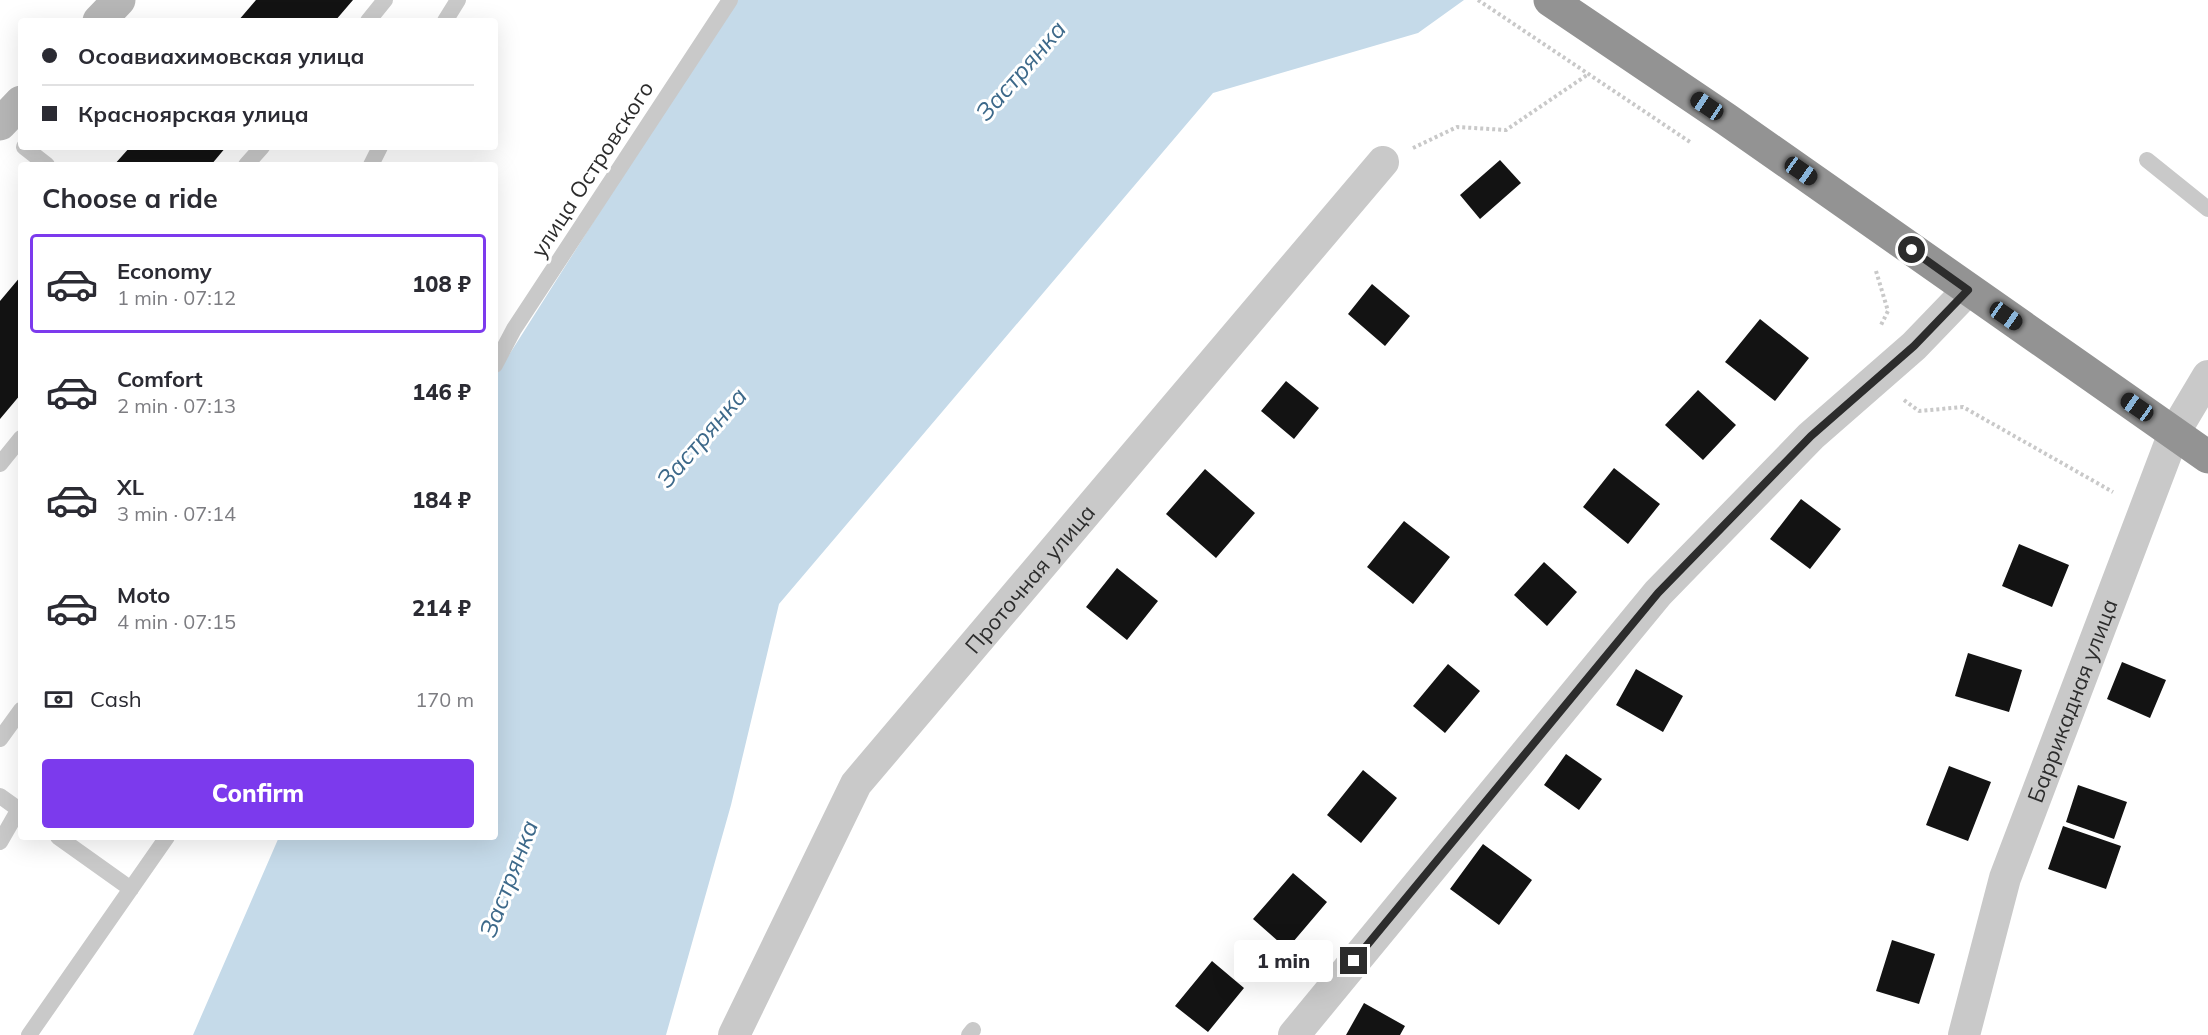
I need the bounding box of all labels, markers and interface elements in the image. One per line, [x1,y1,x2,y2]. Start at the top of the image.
water label: Застрянка [969,14,1072,127]
text: Осоавиахимовская улица [78,42,364,70]
street label: улица Островского [525,76,659,262]
car [1687,88,1727,124]
text: Красноярская улица [78,100,309,128]
car [1781,153,1821,189]
text: Choose a ride [42,181,218,215]
route start [1898,236,1925,263]
icon: car [45,257,99,311]
text: Economy [117,257,212,285]
text: 108 ₽ [412,270,471,298]
text: 1 min · 07:12 [117,285,236,310]
car [1986,298,2026,334]
icon: car [45,365,99,419]
text: Comfort [117,365,203,393]
text: 146 ₽ [412,378,471,406]
water label: Застрянка [650,381,753,494]
car [2117,389,2157,425]
text: 2 min · 07:13 [117,393,236,418]
icon: car [45,473,99,527]
text: XL [117,473,144,501]
text: 184 ₽ [412,486,471,514]
street label: Проточная улица [959,499,1101,659]
text: 3 min · 07:14 [117,501,236,526]
icon: car [45,581,99,635]
text: Moto [117,581,170,609]
text: 214 ₽ [412,594,471,622]
street label: Баррикадная улица [2021,595,2124,806]
text: 4 min · 07:15 [117,609,236,634]
icon: cash [42,683,75,716]
text: Cash [90,685,142,713]
text: 170 m [415,687,474,712]
button: Confirm [42,759,474,828]
water label: Застрянка [472,816,544,941]
callout: 1 min [1234,940,1333,982]
route end [1340,947,1367,974]
text: 1 min [1257,948,1310,973]

